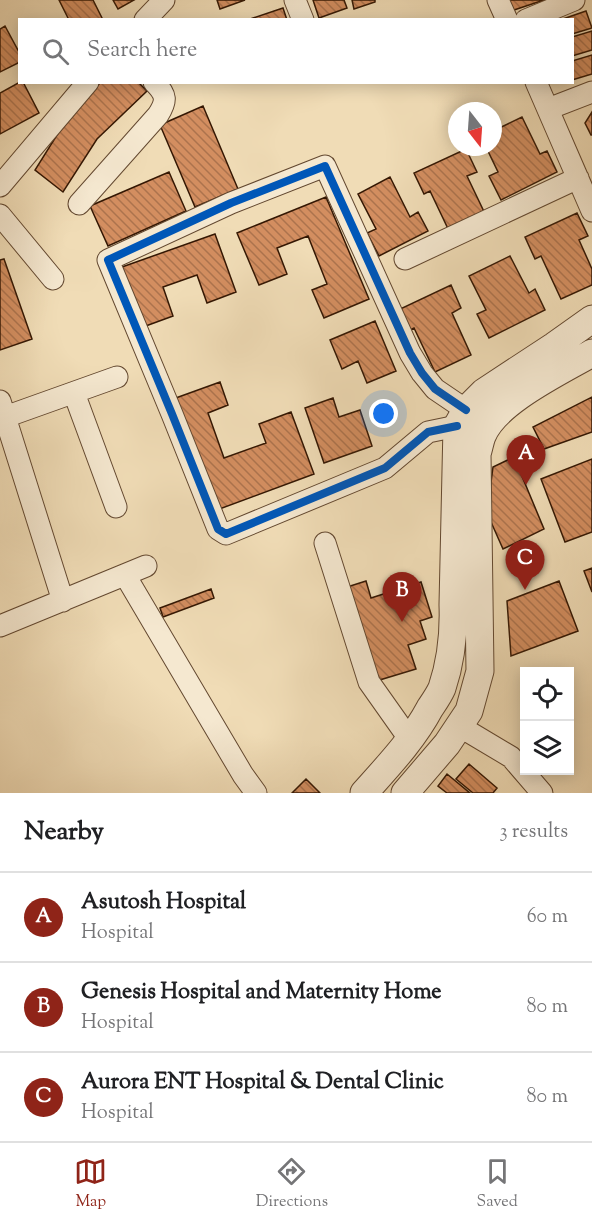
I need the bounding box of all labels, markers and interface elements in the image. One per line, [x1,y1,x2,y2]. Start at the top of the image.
search box [18,18,574,84]
icon: search [39,35,72,68]
text: Search here [87,35,197,67]
north arrow [448,102,502,156]
your location [369,399,398,428]
pin: A [506,436,546,485]
pin: C [506,540,544,590]
pin: B [382,572,422,622]
map controls [520,667,574,775]
button: locate [520,667,574,721]
button: layers [520,721,574,775]
text: Nearby [24,814,104,851]
text: 3 results [499,818,568,847]
text: Asutosh Hospital [81,887,246,919]
text: A [35,903,52,932]
text: 60 m [527,903,568,932]
text: Hospital [81,919,154,948]
text: Genesis Hospital and Maternity Home [81,977,442,1009]
text: B [37,993,50,1022]
text: 80 m [527,993,568,1022]
text: Hospital [81,1009,154,1038]
text: Aurora ENT Hospital & Dental Clinic [81,1067,444,1099]
text: C [35,1083,52,1112]
text: 80 m [527,1083,568,1112]
text: Hospital [81,1099,154,1128]
tab: Map [74,1155,107,1214]
tab: Directions [256,1155,328,1214]
tab: Saved [477,1155,518,1214]

